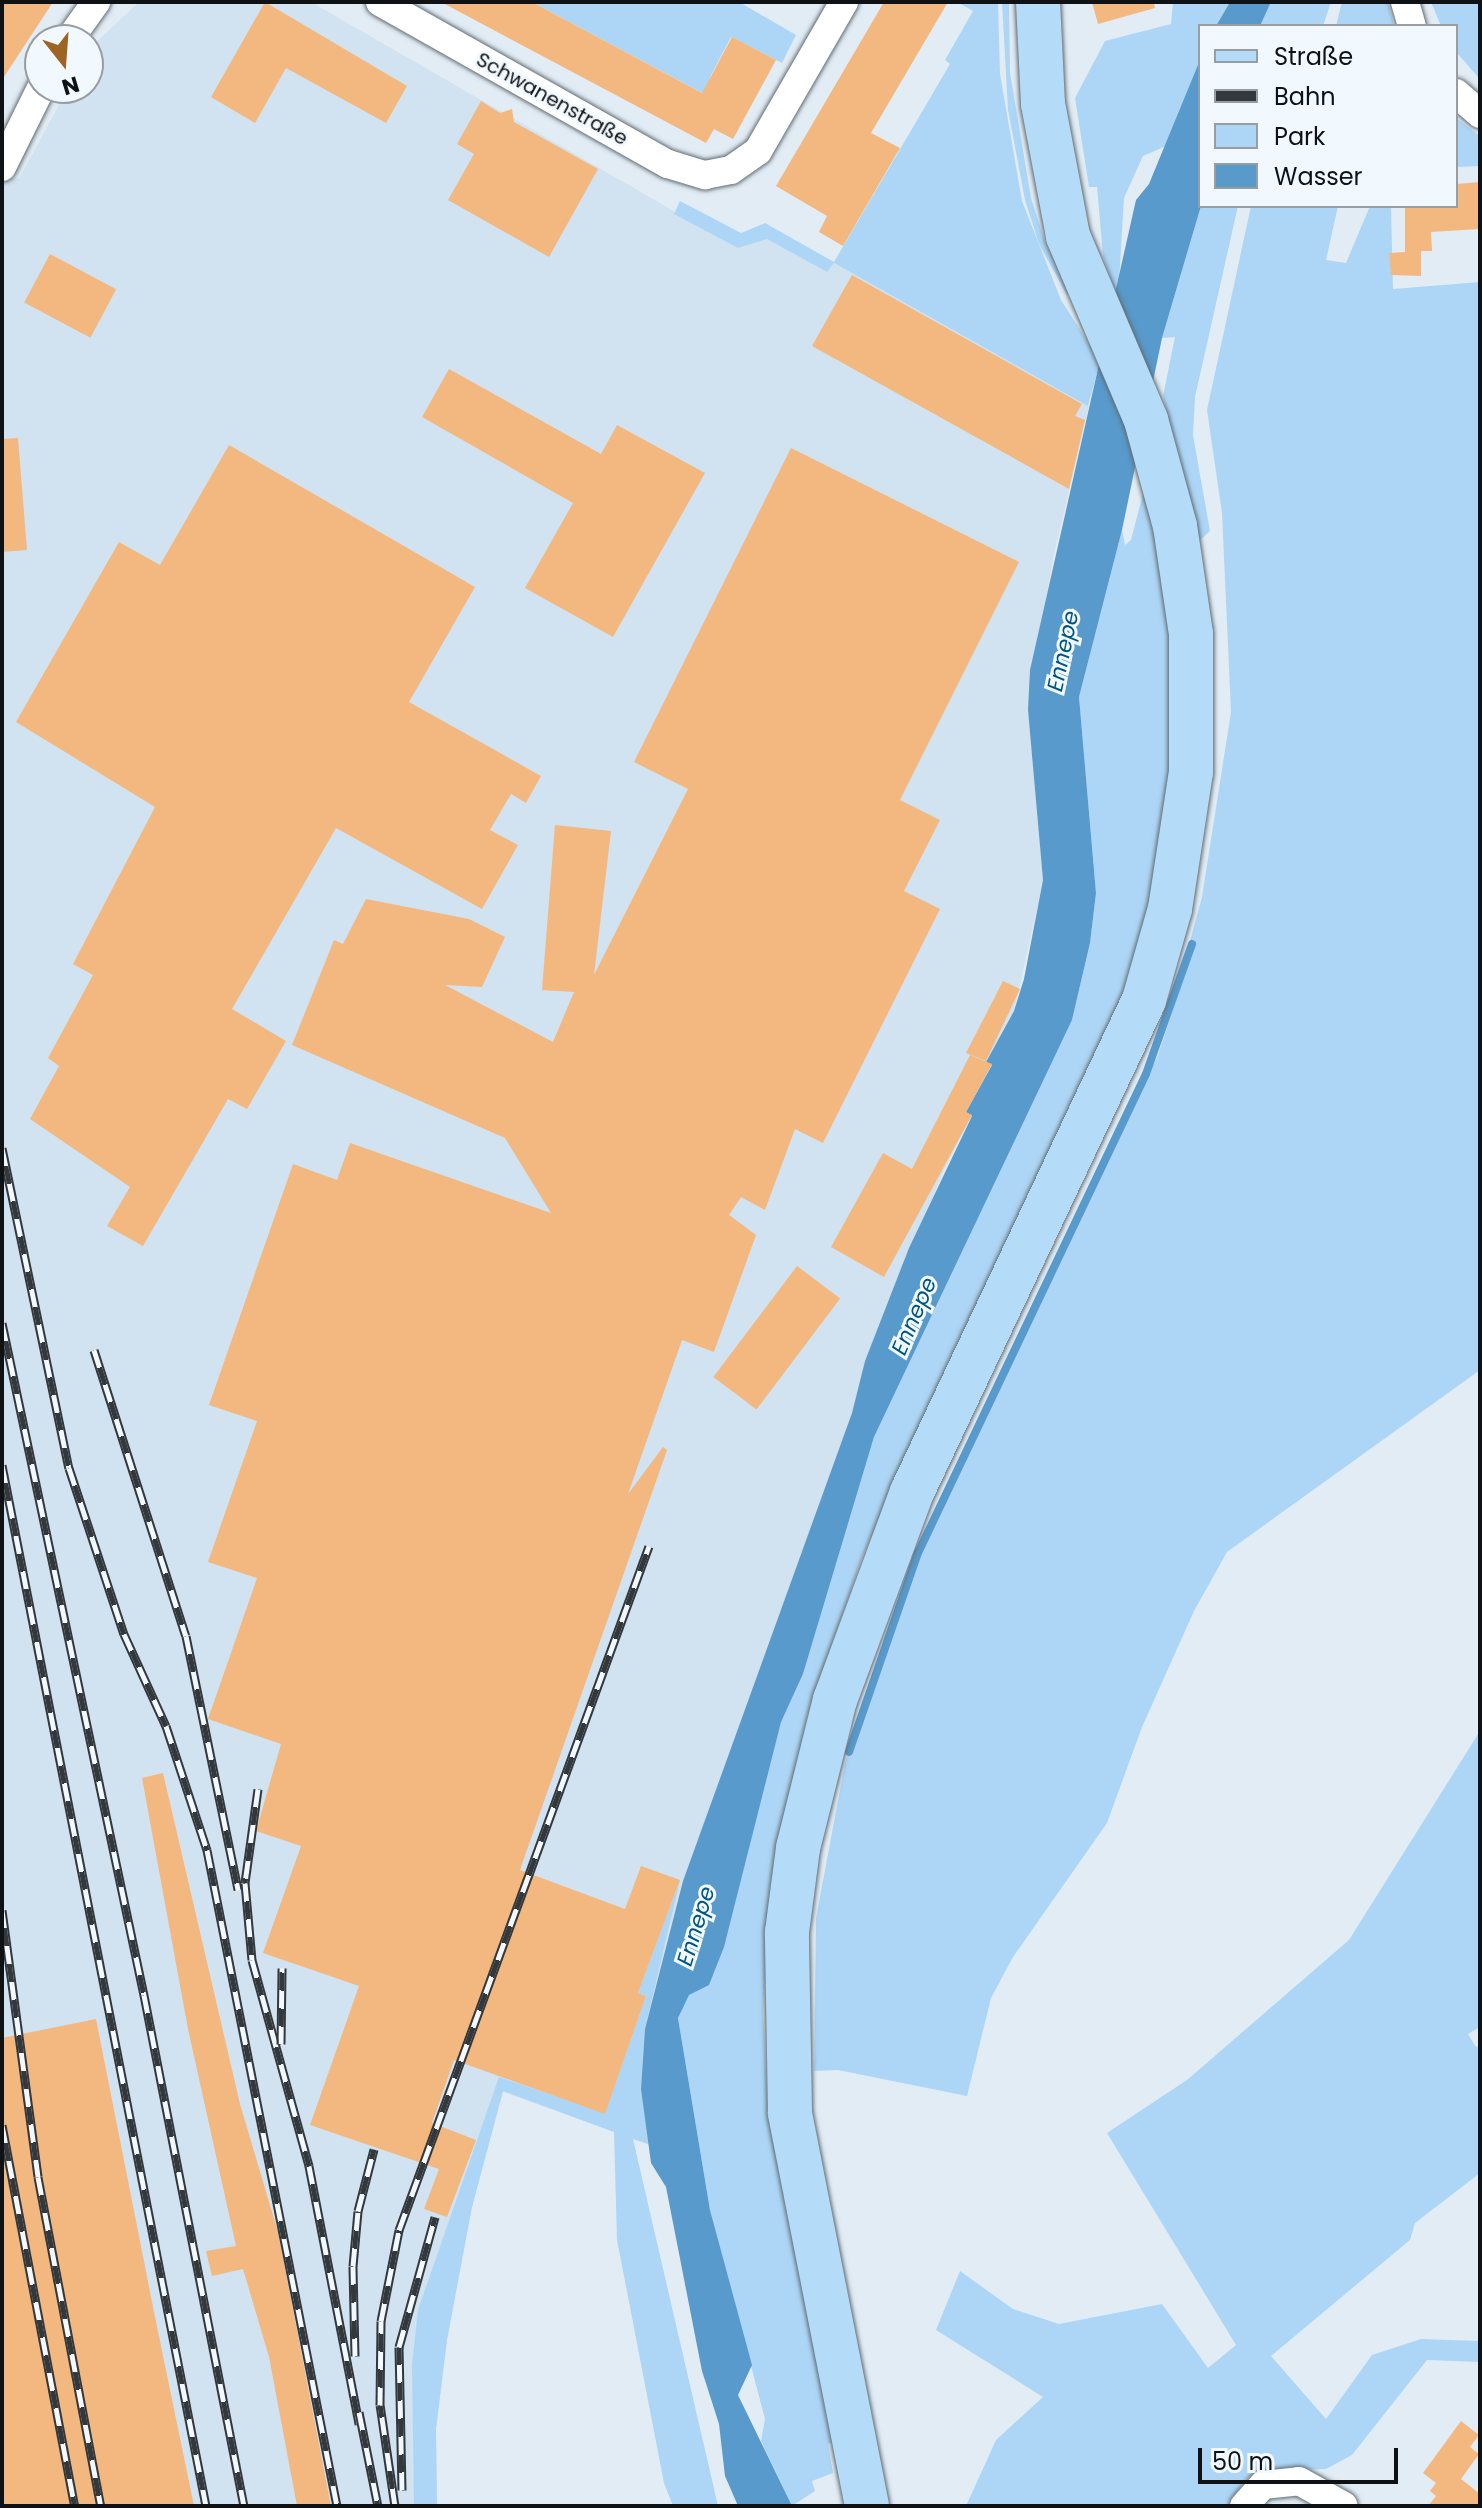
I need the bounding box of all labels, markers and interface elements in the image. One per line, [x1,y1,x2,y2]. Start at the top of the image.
north arrow [24,24,104,104]
legend [1198,24,1458,208]
text: Straße [1274,40,1353,73]
street label: Schwanenstraße [472,47,632,151]
text: N [58,68,83,103]
text: Bahn [1274,80,1336,113]
text: Park [1274,120,1325,153]
text: Wasser [1274,160,1363,193]
water label: Ennepe [1042,608,1084,694]
water label: Ennepe [886,1273,942,1359]
water label: Ennepe [671,1883,721,1969]
scale bar [1202,2432,1402,2482]
text: 50 m [1212,2445,1273,2478]

